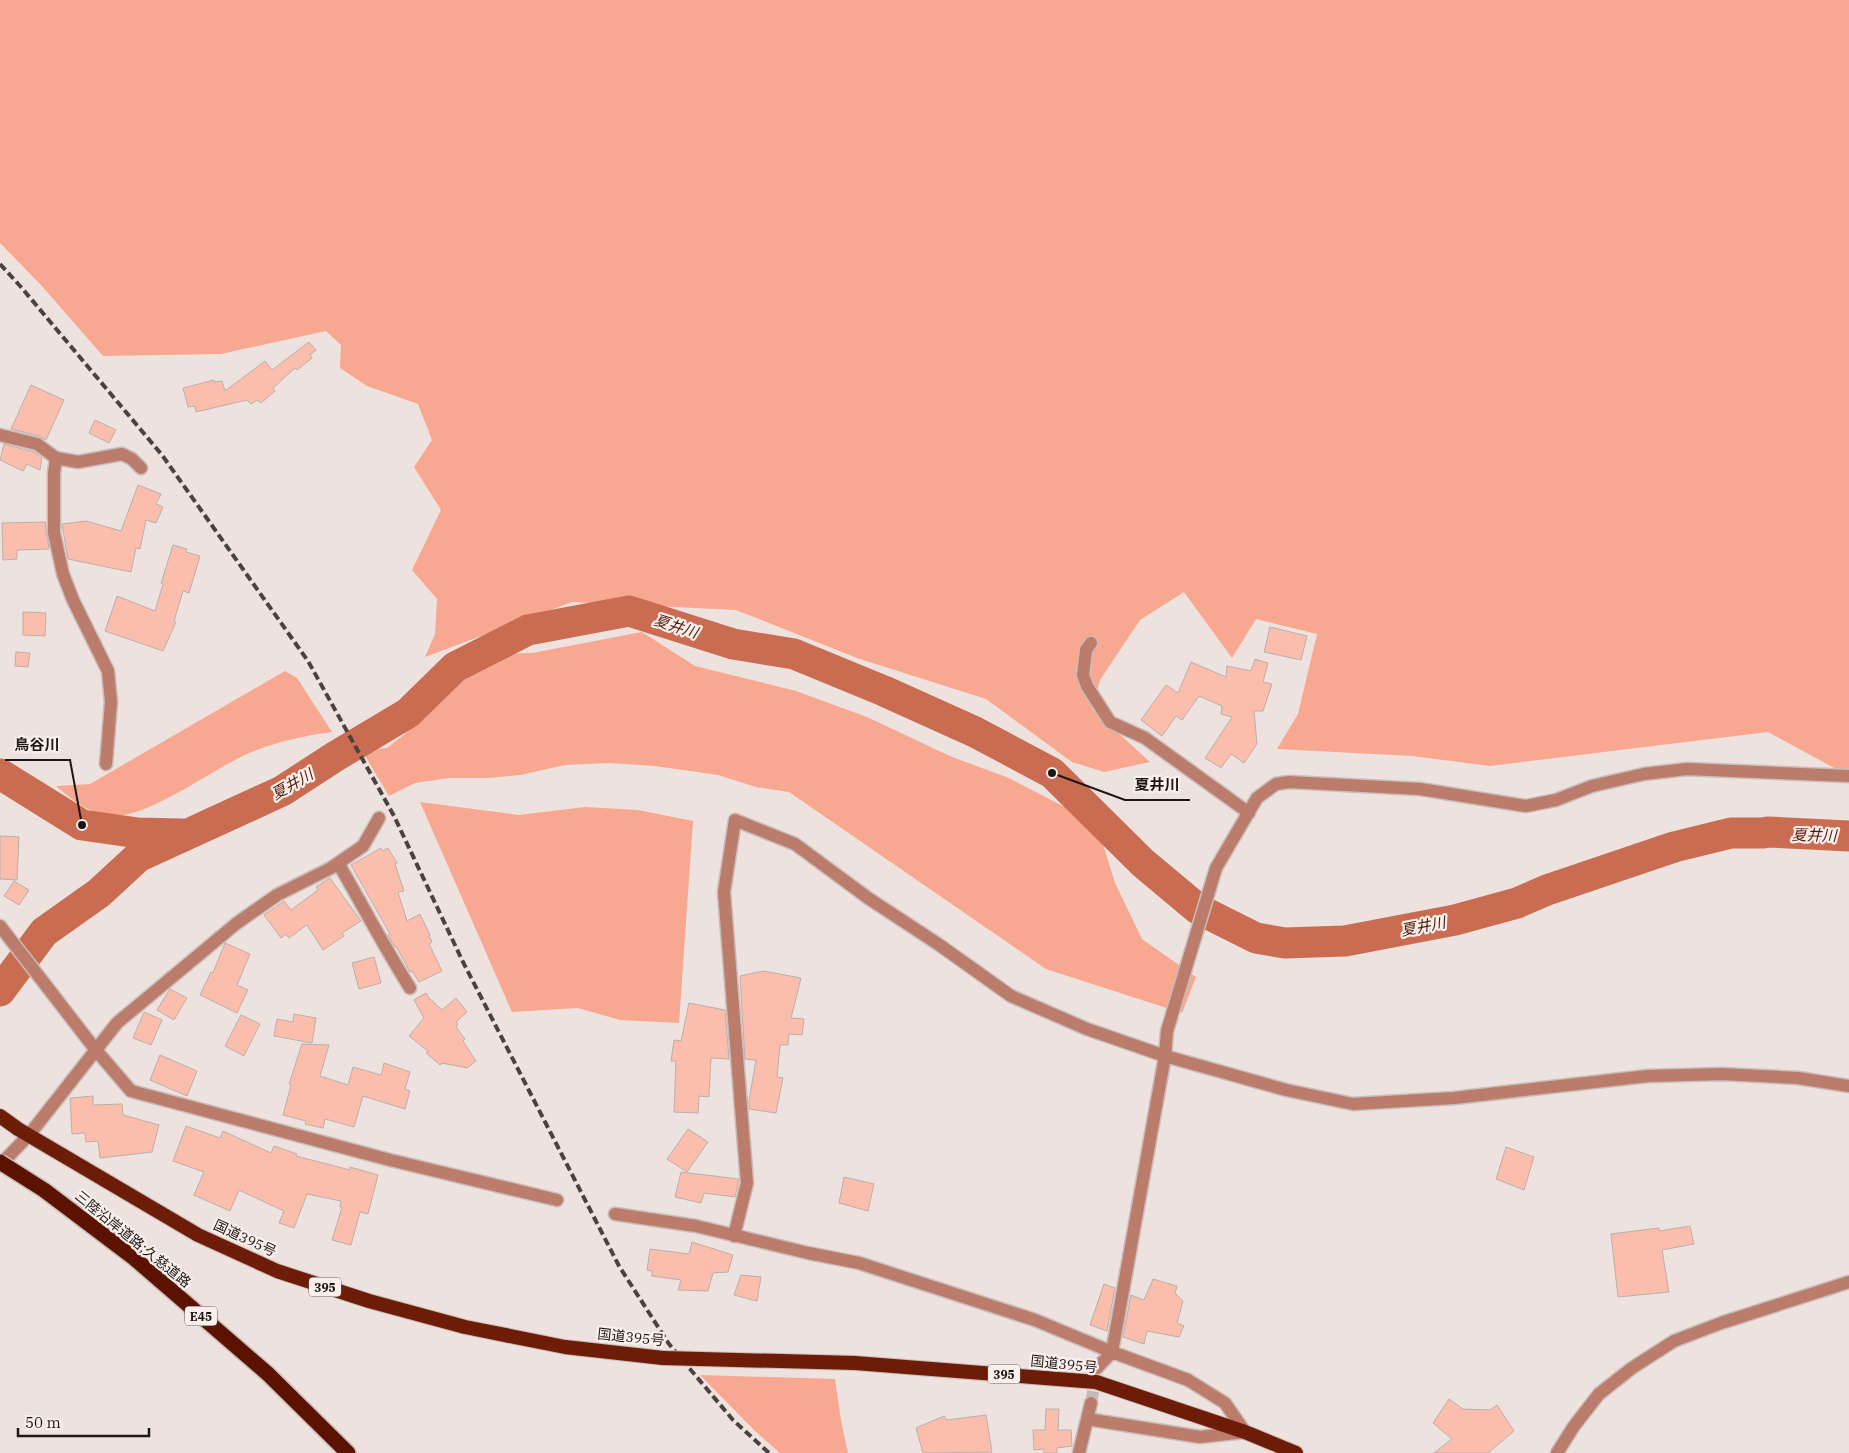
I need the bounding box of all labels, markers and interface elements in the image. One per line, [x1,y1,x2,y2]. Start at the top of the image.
water label: 夏井川 [652,610,702,643]
callout: 鳥谷川 [5,730,70,760]
text: 鳥谷川 [14,735,60,754]
water label: 夏井川 [268,764,318,803]
callout: 夏井川 [1125,770,1190,800]
text: 夏井川 [1134,775,1180,794]
water label: 夏井川 [1791,825,1839,845]
water label: 夏井川 [1399,912,1449,940]
street label: 三陸沿岸道路;久慈道路 [71,1187,195,1291]
street label: 国道395号 [211,1216,279,1260]
road number: 395 [309,1277,341,1296]
road number: E45 [185,1306,217,1325]
street label: 国道395号 [597,1325,665,1349]
street label: 国道395号 [1030,1352,1098,1376]
road number: 395 [988,1365,1020,1384]
scale bar [18,1406,149,1438]
text: 50 m [25,1413,61,1432]

